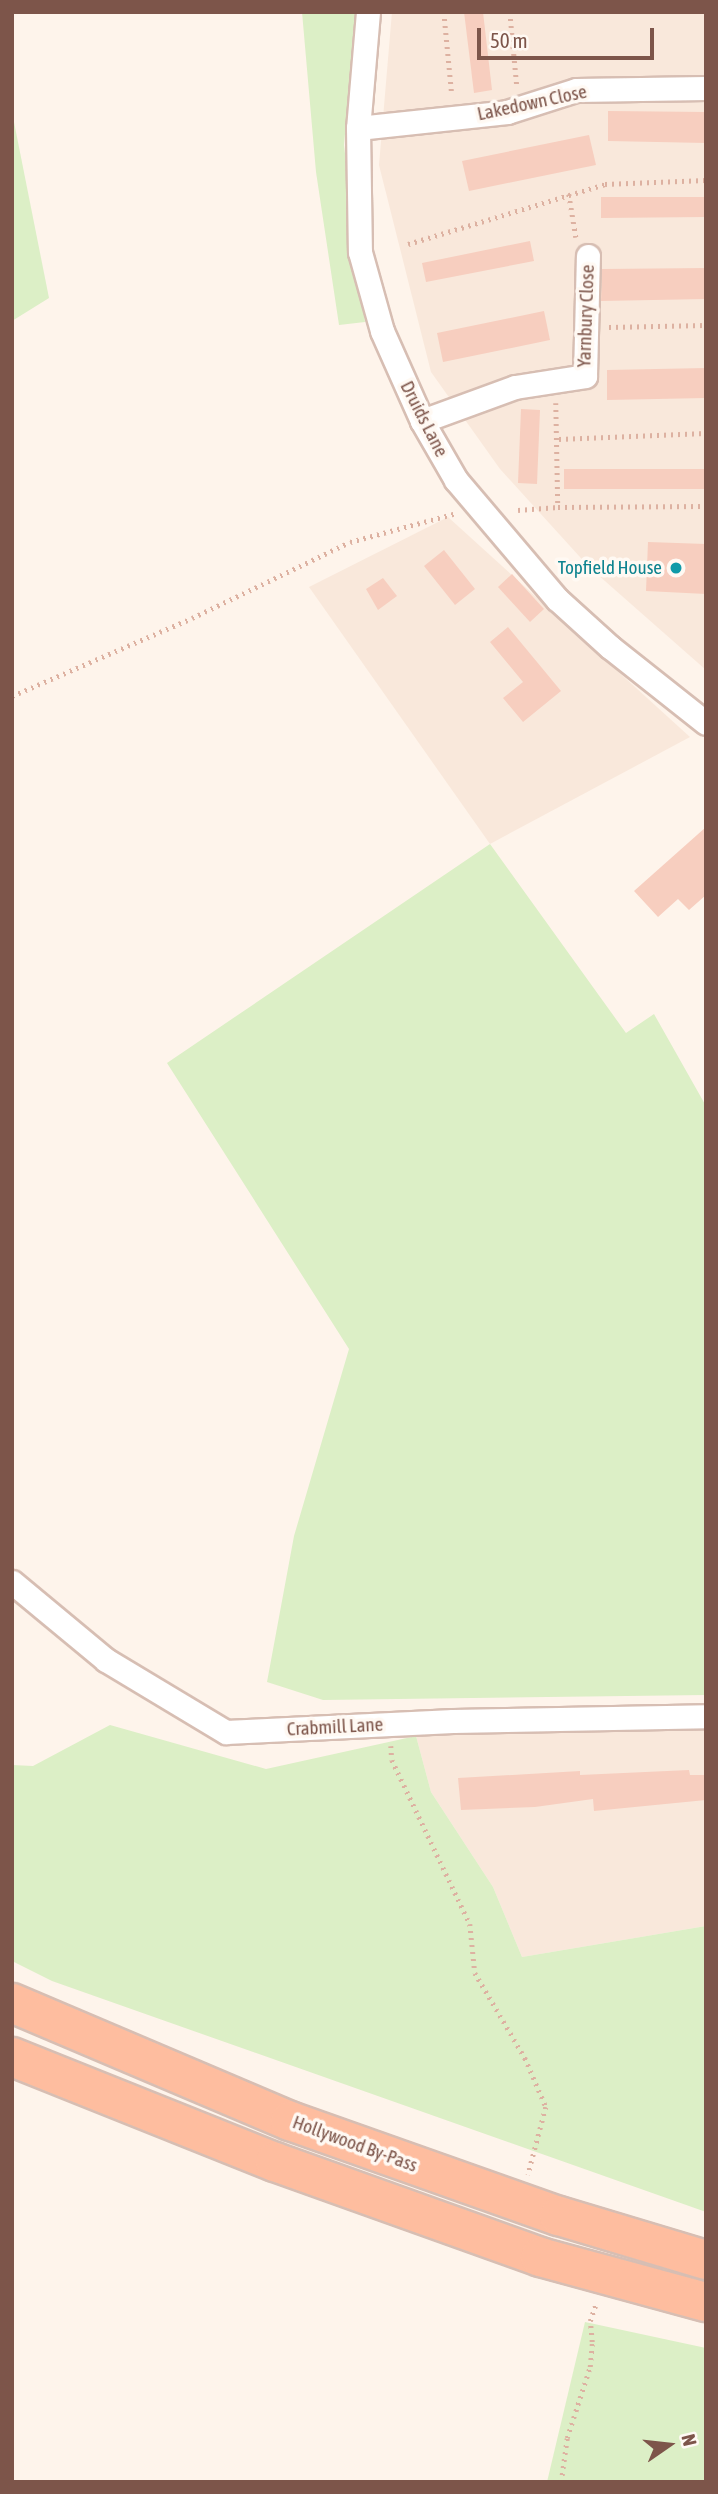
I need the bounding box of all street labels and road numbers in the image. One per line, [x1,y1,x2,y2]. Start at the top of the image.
street label: Lakedown Close [475,80,589,126]
street label: Yarnbury Close [573,264,599,368]
street label: Druids Lane [395,377,453,461]
street label: Crabmill Lane [286,1713,384,1741]
street label: Hollywood By-Pass [290,2111,420,2177]

